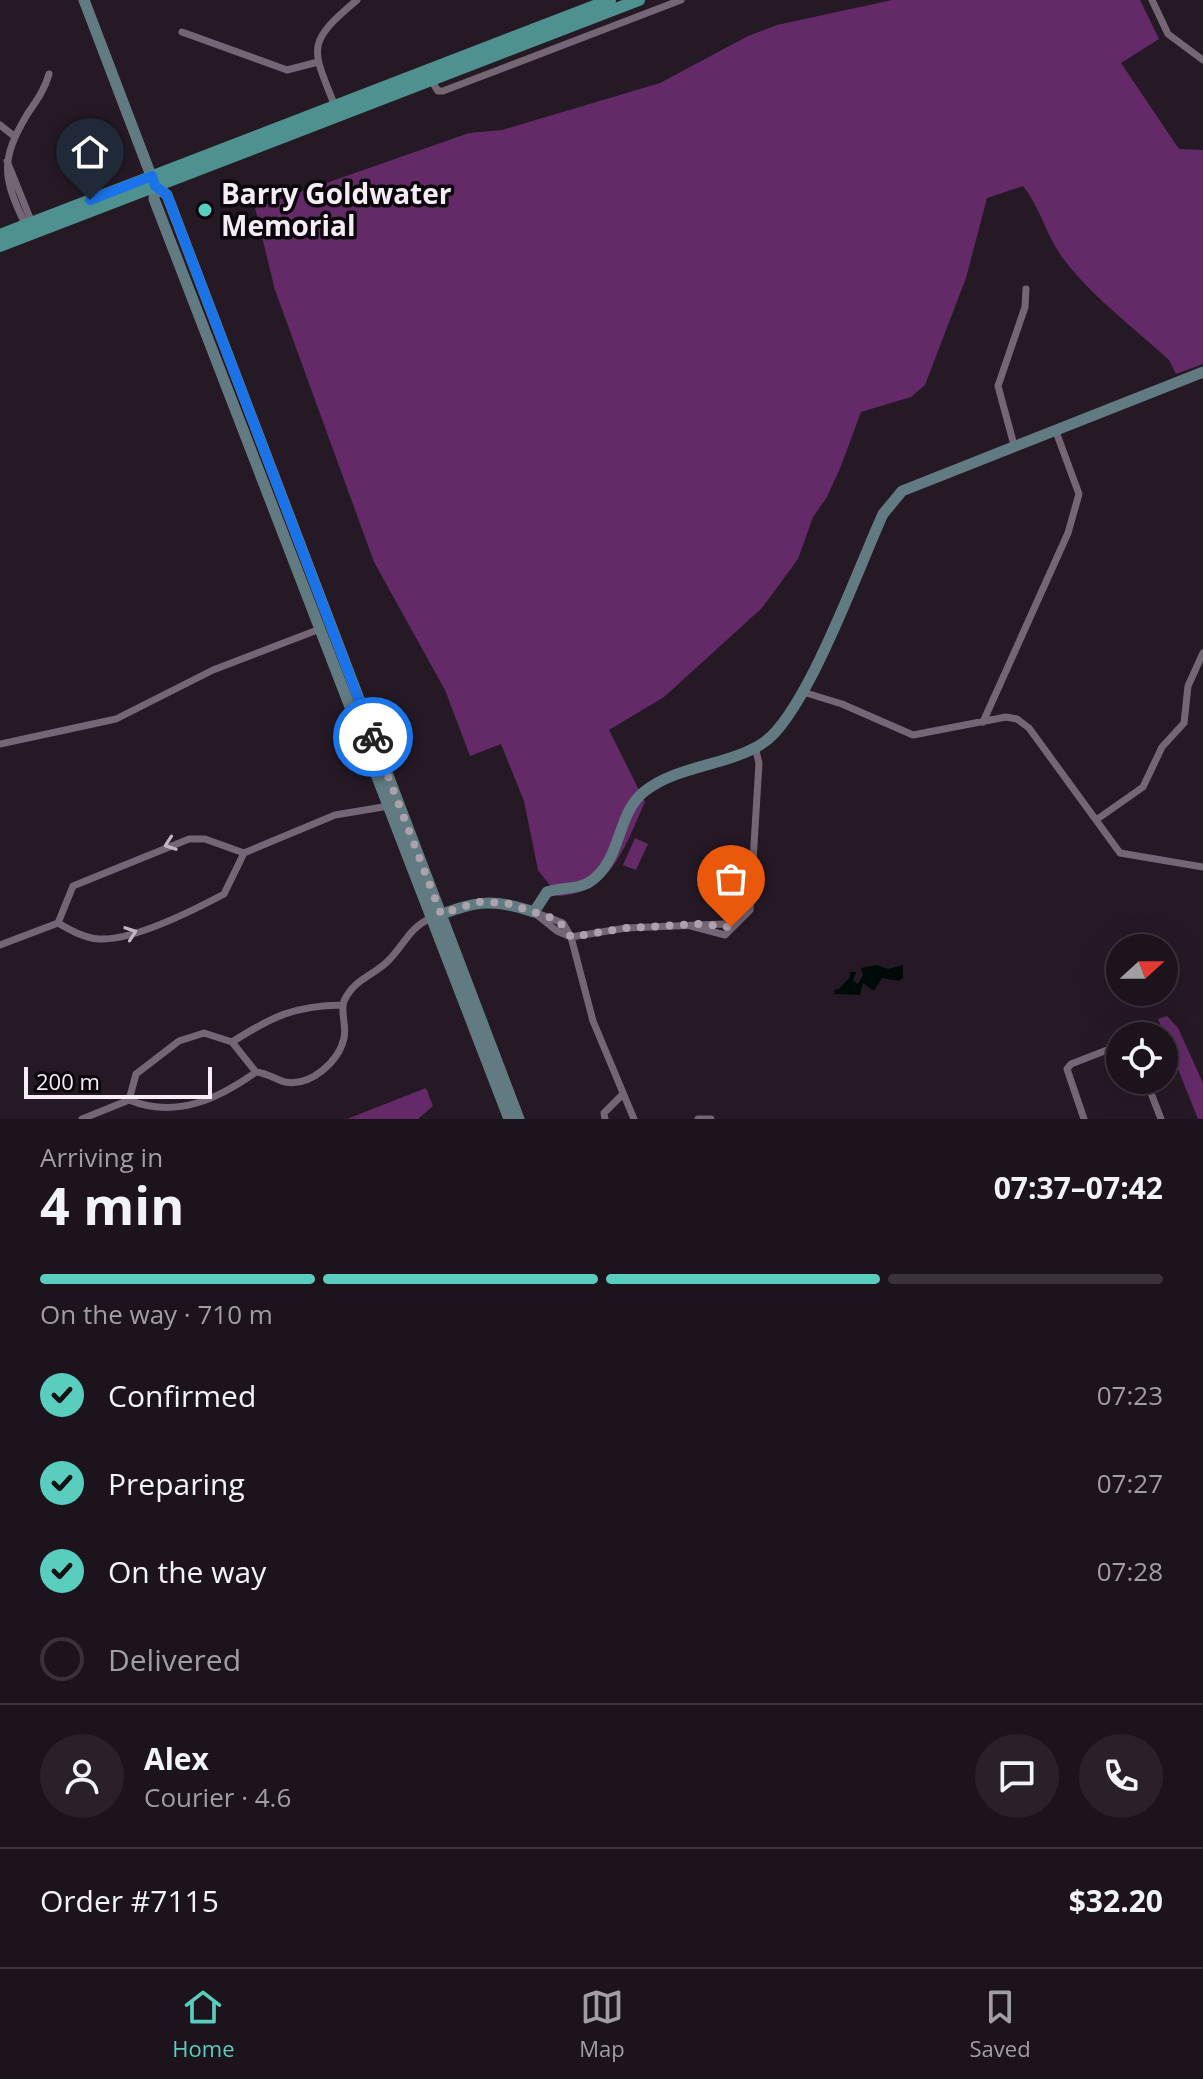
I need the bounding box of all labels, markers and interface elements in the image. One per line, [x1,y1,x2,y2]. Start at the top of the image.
pin [56,118,124,200]
icon: home [68,130,112,174]
place label: Barry Goldwater Memorial [221,174,452,244]
marker: Barry Goldwater Memorial [196,201,214,219]
courier [333,697,413,777]
icon: bike [351,715,395,759]
one-way arrow [164,835,178,851]
pin [697,845,765,927]
icon: bag [709,857,753,901]
one-way arrow [124,926,138,942]
north arrow [1106,934,1178,1006]
map controls [1106,934,1178,1094]
button: locate [1106,1022,1178,1094]
scale bar [24,1063,212,1099]
text: 200 m [36,1066,100,1096]
text: Arriving in [40,1139,163,1175]
text: 07:37–07:42 [994,1167,1163,1208]
text: 4 min [40,1169,184,1240]
text: On the way · 710 m [40,1296,273,1332]
icon: check [40,1373,84,1417]
text: Confirmed [108,1375,256,1416]
text: 07:23 [1097,1377,1163,1413]
icon: check [40,1461,84,1505]
text: Preparing [108,1463,245,1504]
text: 07:27 [1097,1465,1163,1501]
icon: check [40,1549,84,1593]
text: On the way [108,1551,266,1592]
text: 07:28 [1097,1553,1163,1589]
text: Delivered [108,1639,241,1680]
button: person [40,1734,124,1818]
button: chat [975,1734,1059,1818]
button: phone [1079,1734,1163,1818]
text: Alex [144,1738,209,1779]
text: Courier · 4.6 [144,1779,291,1815]
text: Order #7115 [40,1880,219,1921]
text: $32.20 [1069,1880,1163,1921]
tab: Home [172,1985,235,2063]
tab: Map [579,1985,625,2063]
tab: Saved [970,1985,1031,2063]

